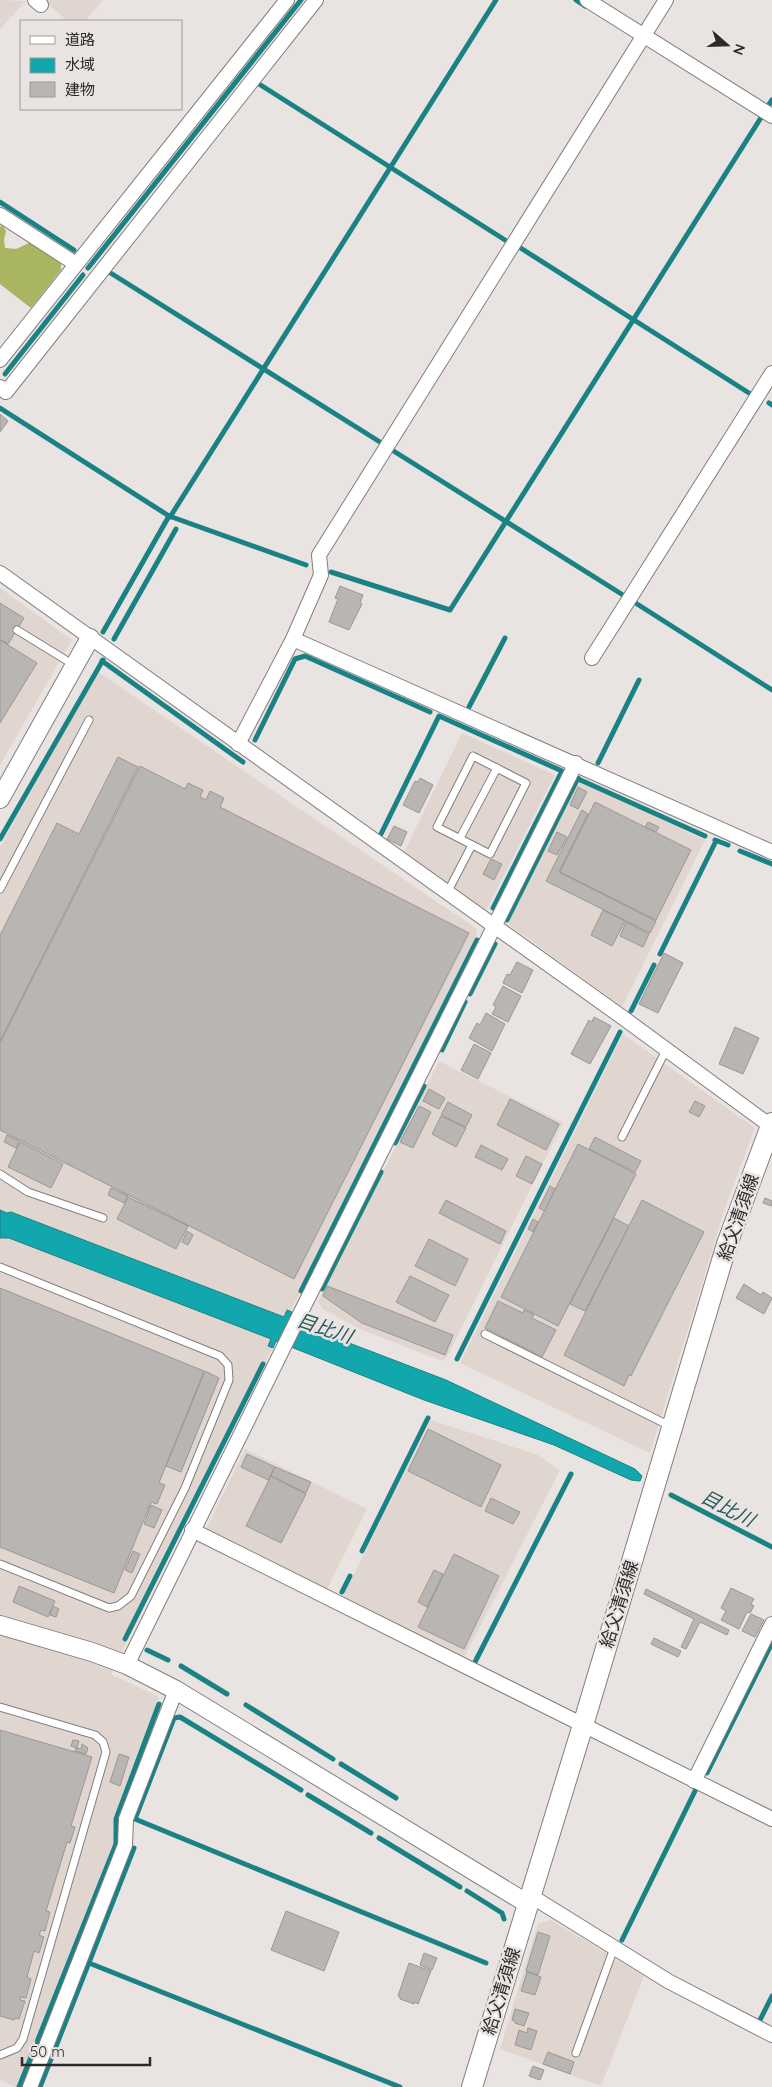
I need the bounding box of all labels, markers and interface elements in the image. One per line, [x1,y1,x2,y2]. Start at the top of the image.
legend [20,20,182,110]
north arrow [702,20,752,70]
text: 道路 [65,30,95,49]
text: N [729,42,749,57]
text: 水域 [65,55,95,74]
text: 建物 [65,80,95,99]
street label: 給父清須線 [712,1171,764,1263]
water label: 目比川 [294,1308,358,1349]
water label: 目比川 [697,1484,761,1533]
street label: 給父清須線 [595,1558,643,1650]
street label: 給父清須線 [477,1945,525,2037]
scale bar [22,2034,150,2066]
text: 50 m [30,2042,65,2061]

